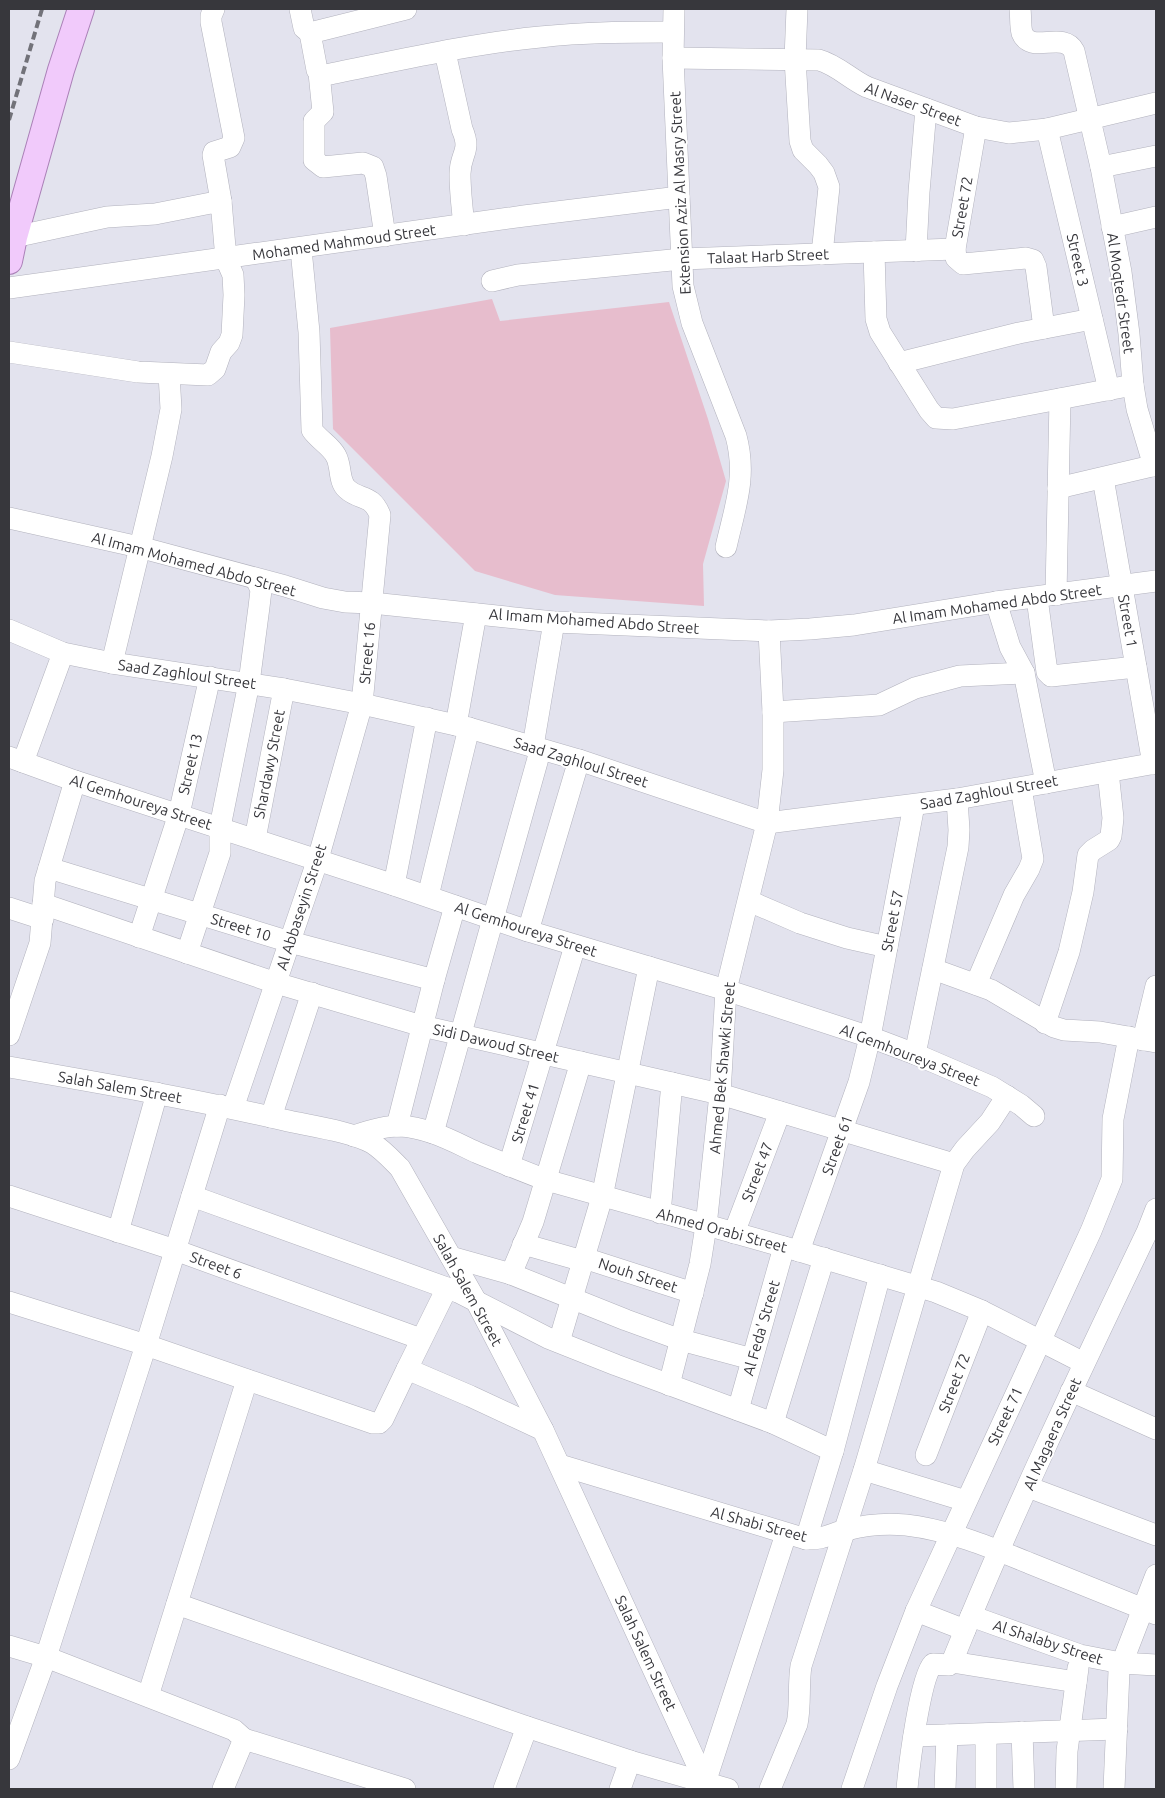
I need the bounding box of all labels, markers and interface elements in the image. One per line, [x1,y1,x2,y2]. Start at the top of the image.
street label: Al Naser Street [862,79,964,129]
street label: Extension Aziz Al Masry Street [666,91,694,295]
street label: Street 72 [948,175,976,239]
street label: Mohamed Mahmoud Street [251,221,437,263]
street label: Street 3 [1064,232,1092,288]
street label: Al Moqtedr Street [1104,232,1138,355]
street label: Talaat Harb Street [707,245,829,267]
street label: Al Imam Mohamed Abdo Street [90,528,298,600]
street label: Al Imam Mohamed Abdo Street [891,581,1103,627]
street label: Street 1 [1115,593,1141,649]
street label: Al Imam Mohamed Abdo Street [488,605,700,637]
street label: Street 16 [356,621,378,685]
street label: Saad Zaghloul Street [117,656,257,692]
street label: Shardawy Street [250,708,288,820]
street label: Street 13 [175,732,205,796]
street label: Saad Zaghloul Street [512,733,650,791]
street label: Al Gemhoureya Street [68,771,214,833]
street label: Saad Zaghloul Street [919,772,1059,812]
street label: Al Abbaseyin Street [273,842,329,972]
street label: Street 57 [878,889,906,953]
street label: Al Gemhoureya Street [453,898,599,960]
street label: Street 10 [209,910,273,944]
street label: Ahmed Bek Shawki Street [706,981,738,1155]
street label: Sidi Dawoud Street [431,1020,561,1066]
street label: Al Gemhoureya Street [838,1020,982,1090]
street label: Salah Salem Street [57,1068,183,1106]
street label: Street 41 [508,1081,542,1145]
street label: Street 61 [818,1113,856,1177]
street label: Street 47 [738,1140,776,1204]
street label: Ahmed Orabi Street [655,1204,789,1256]
street label: Salah Salem Street [430,1231,506,1349]
street label: Street 6 [188,1248,244,1282]
street label: Nouh Street [596,1254,680,1296]
street label: Al Feda' Street [739,1278,783,1378]
street label: Street 72 [935,1351,973,1415]
street label: Al Magaera Street [1020,1375,1084,1493]
street label: Street 71 [984,1384,1026,1448]
street label: Al Shabi Street [709,1503,809,1545]
street label: Salah Salem Street [612,1593,680,1713]
street label: Al Shalaby Street [991,1616,1105,1668]

